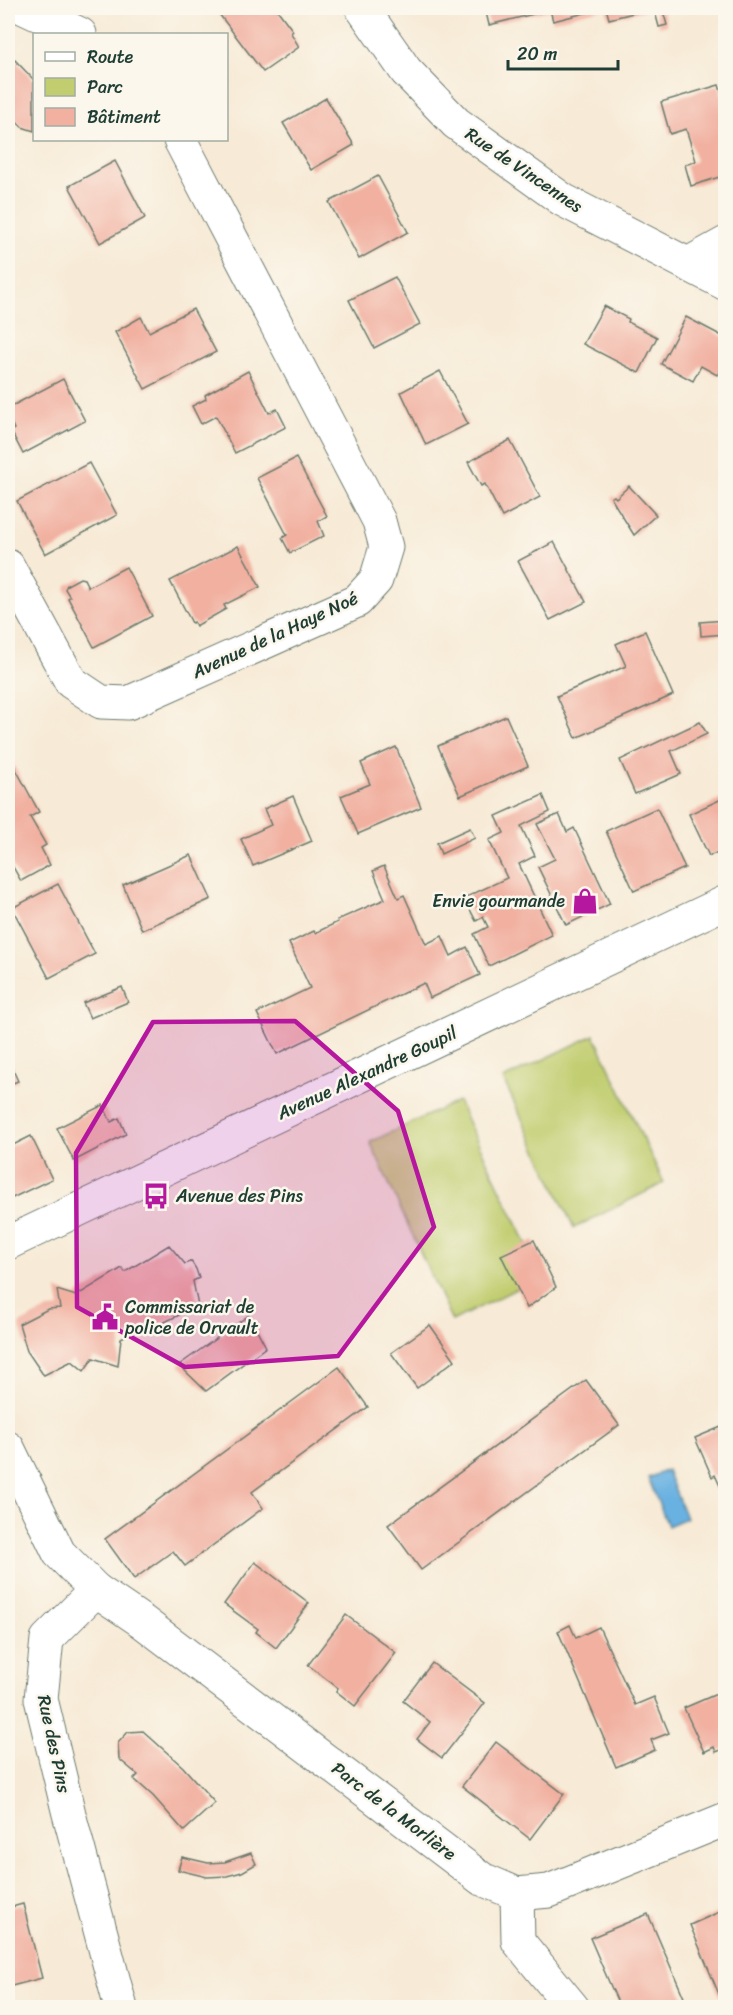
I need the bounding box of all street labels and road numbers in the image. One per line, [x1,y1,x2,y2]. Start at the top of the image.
street label: Rue de Vincennes [459,119,590,222]
street label: Avenue de la Haye Noé [186,582,364,688]
street label: Avenue Alexandre Goupil [270,1017,463,1129]
street label: Rue des Pins [28,1692,80,1797]
street label: Parc de la Morlière [325,1753,464,1869]

